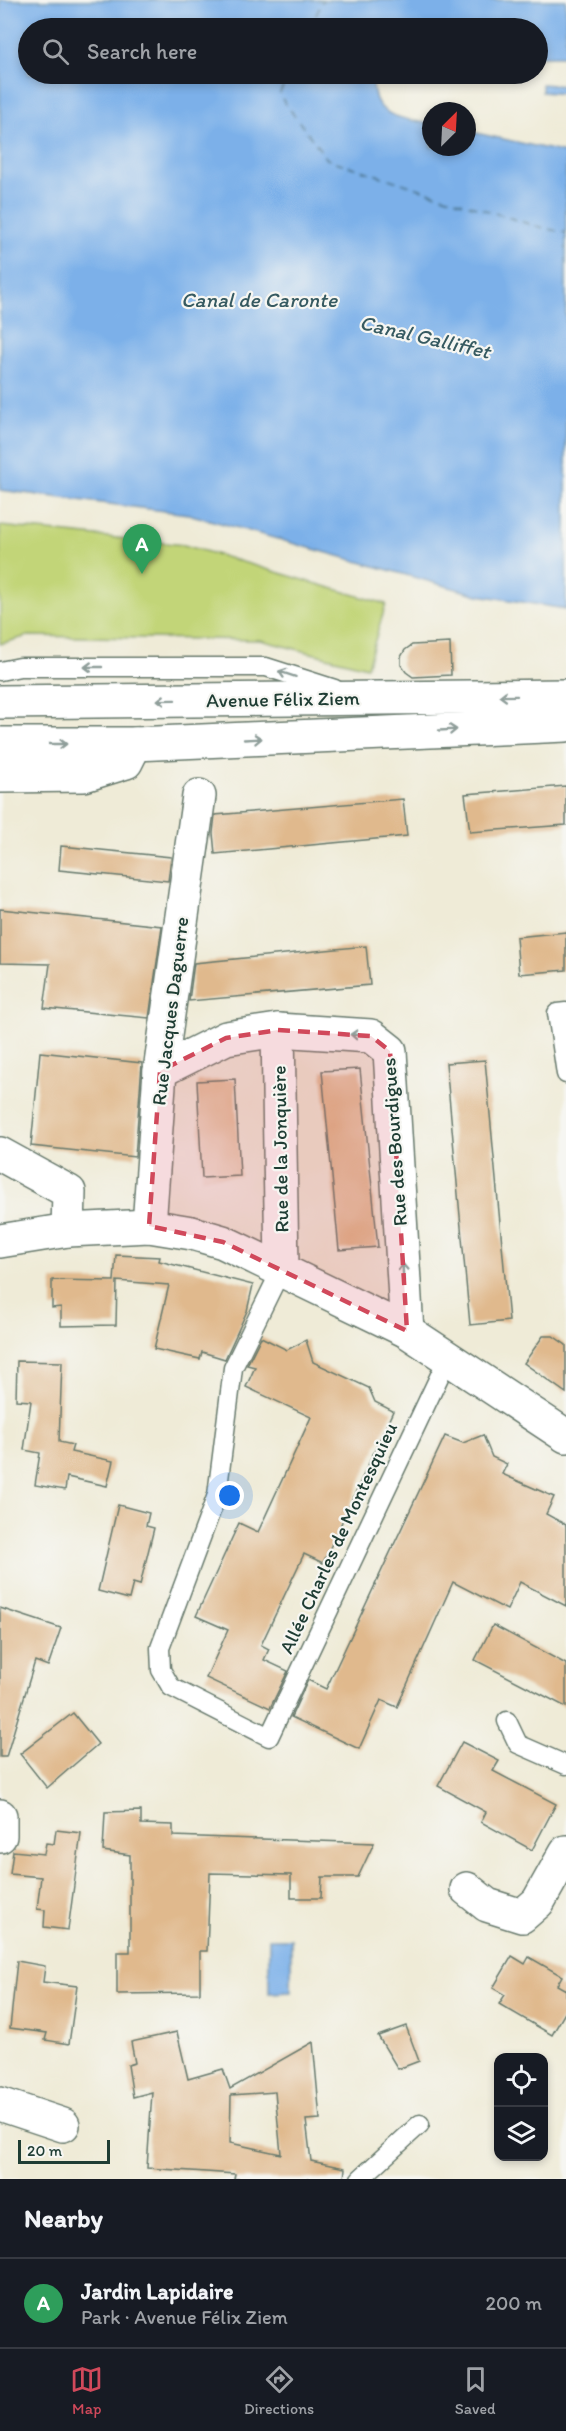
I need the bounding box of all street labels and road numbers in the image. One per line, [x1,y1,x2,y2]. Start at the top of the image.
street label: Avenue Félix Ziem [206,686,360,712]
street label: Rue Jacques Daguerre [147,915,193,1107]
street label: Rue des Bourdigues [376,1057,412,1227]
street label: Rue de la Jonquière [267,1065,293,1233]
street label: Allée Charles de Montesquieu [274,1419,402,1657]

